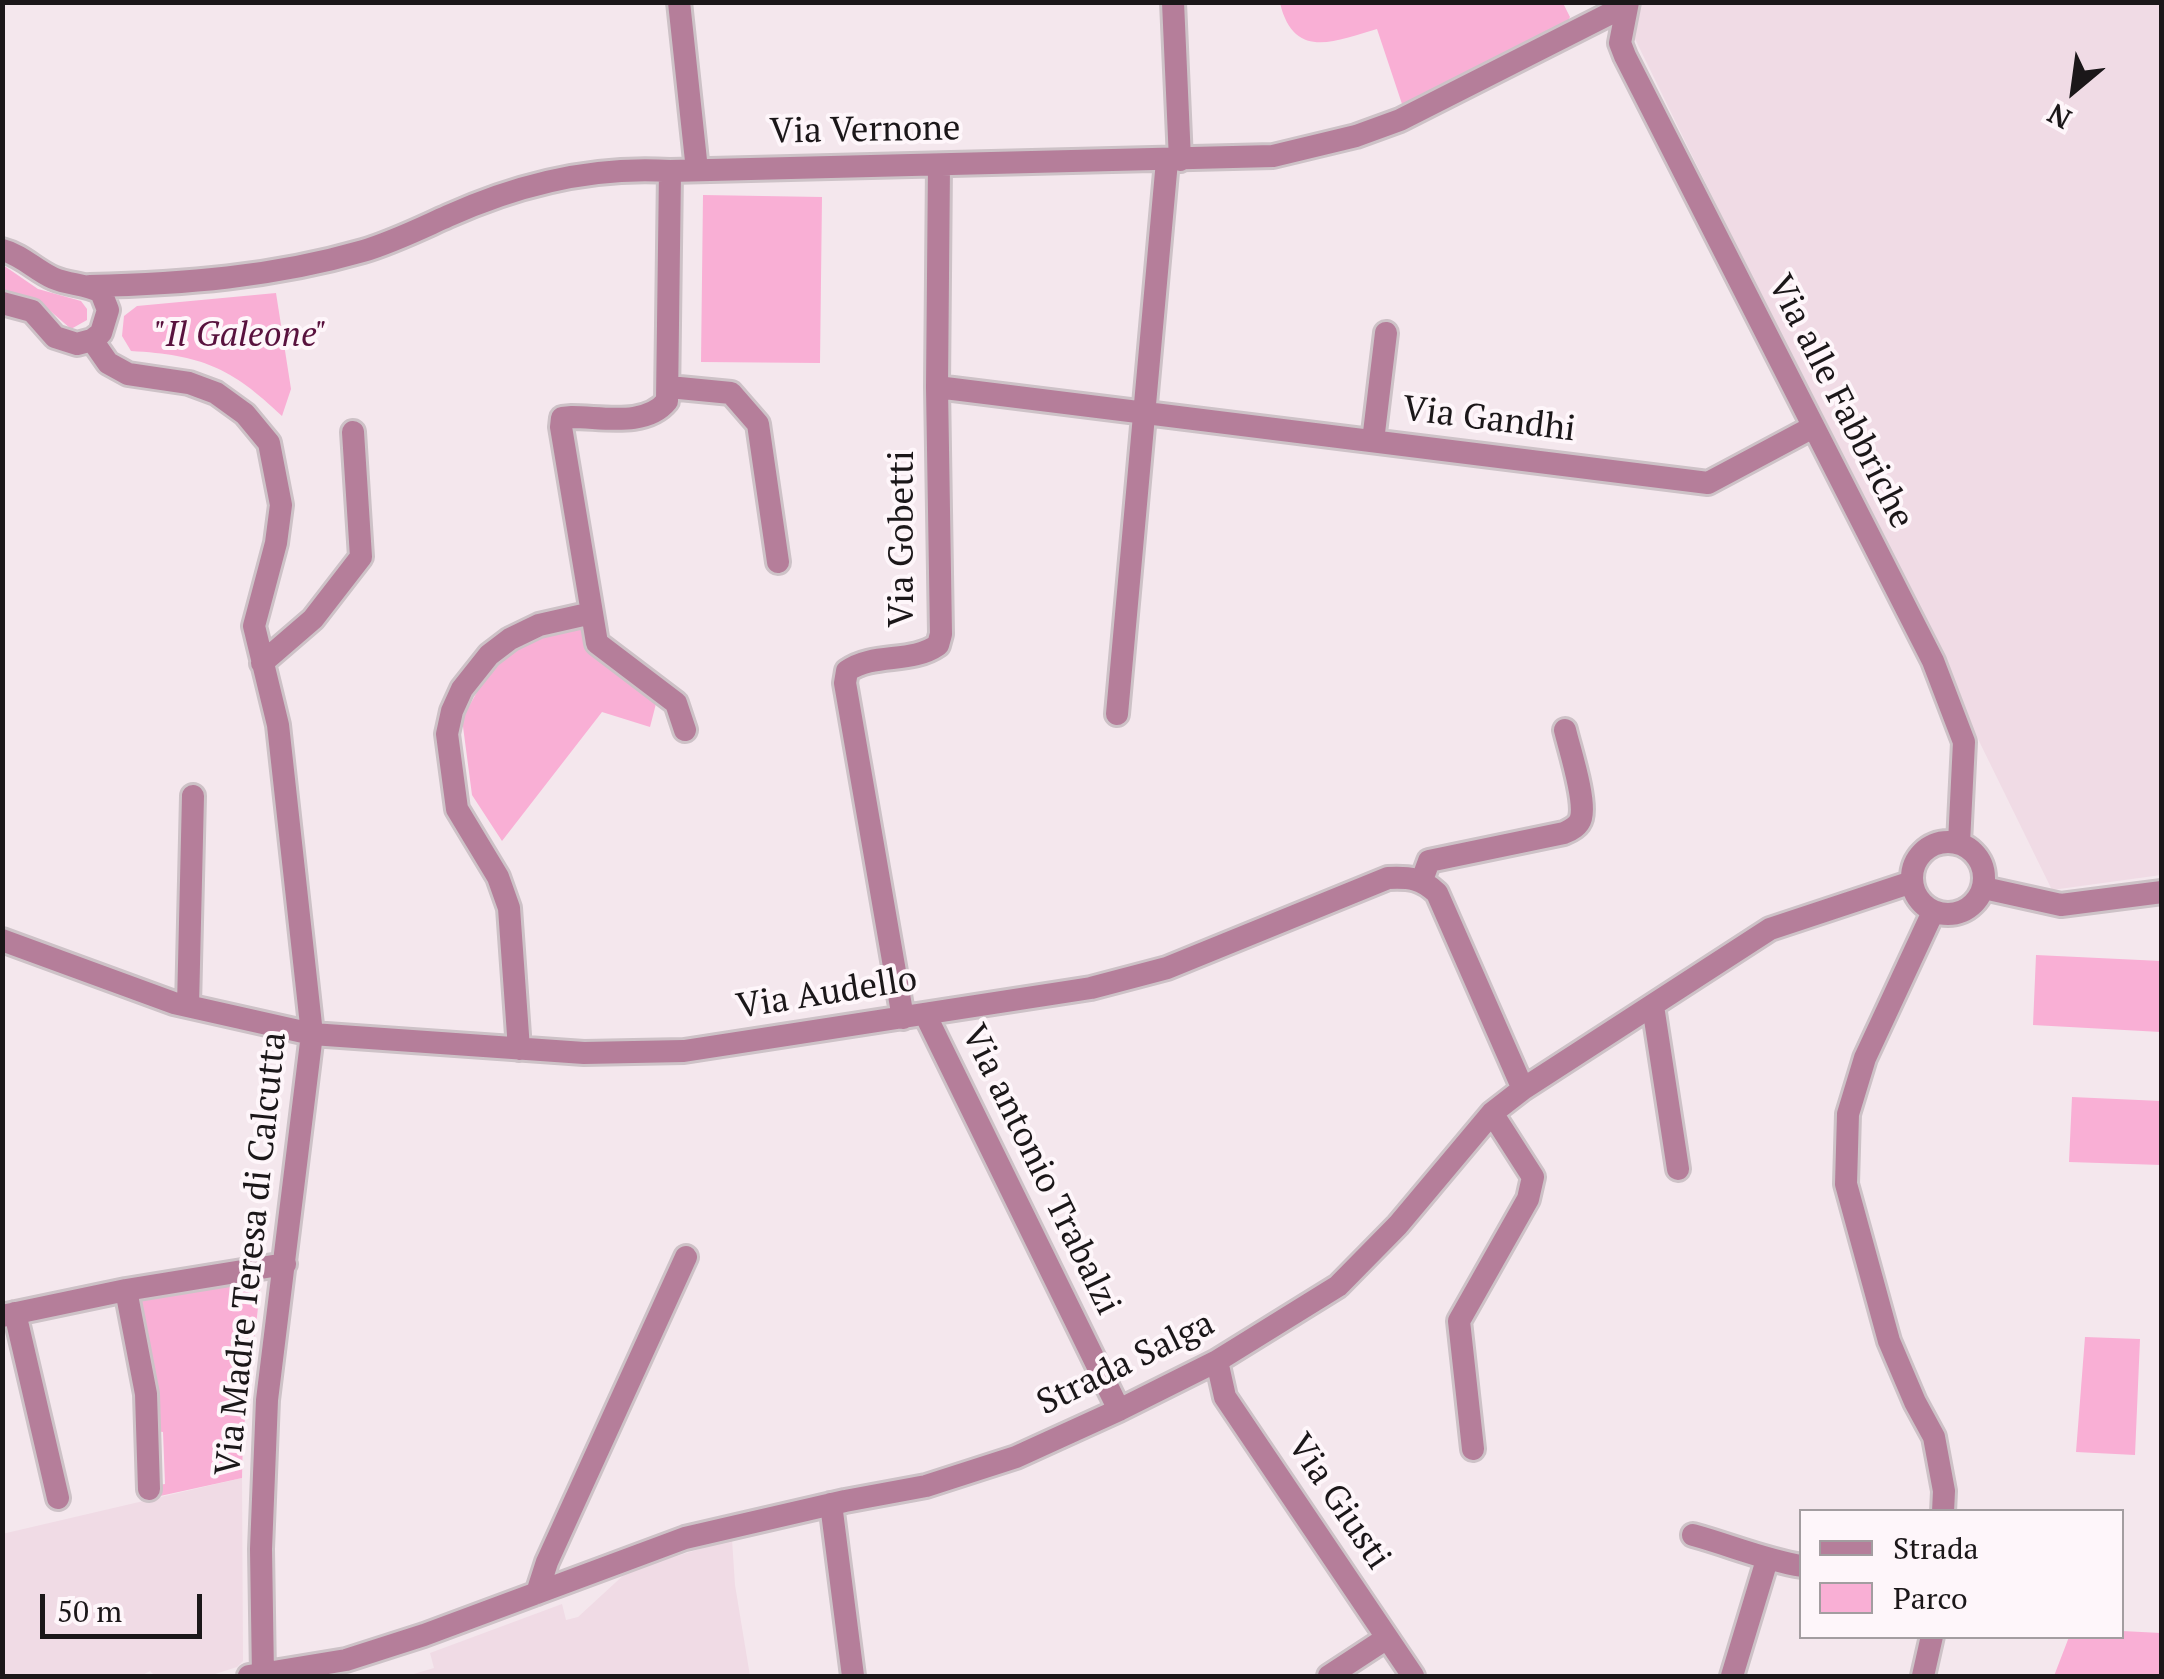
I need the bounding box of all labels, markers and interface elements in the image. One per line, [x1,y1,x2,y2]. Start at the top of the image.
north arrow [2024,40,2124,140]
text: N [2041,95,2077,138]
street label: Via Vernone [769,108,961,154]
street label: Via alle Fabbriche [1758,268,1922,536]
park label: "Il Galeone" [154,315,326,357]
street label: Via Gandhi [1400,389,1578,451]
street label: Via Gobetti [882,450,924,628]
street label: Via Audello [734,959,920,1029]
street label: Via antonio Trabalzi [952,1018,1128,1322]
street label: Via Madre Teresa di Calcutta [208,1030,296,1478]
street label: Strada Salga [1031,1303,1221,1425]
street label: Via Giusti [1278,1426,1398,1578]
legend [1799,1509,2124,1639]
text: Strada [1893,1528,1979,1568]
scale bar [45,1574,208,1636]
text: Parco [1893,1578,1968,1618]
text: 50 m [57,1591,122,1631]

